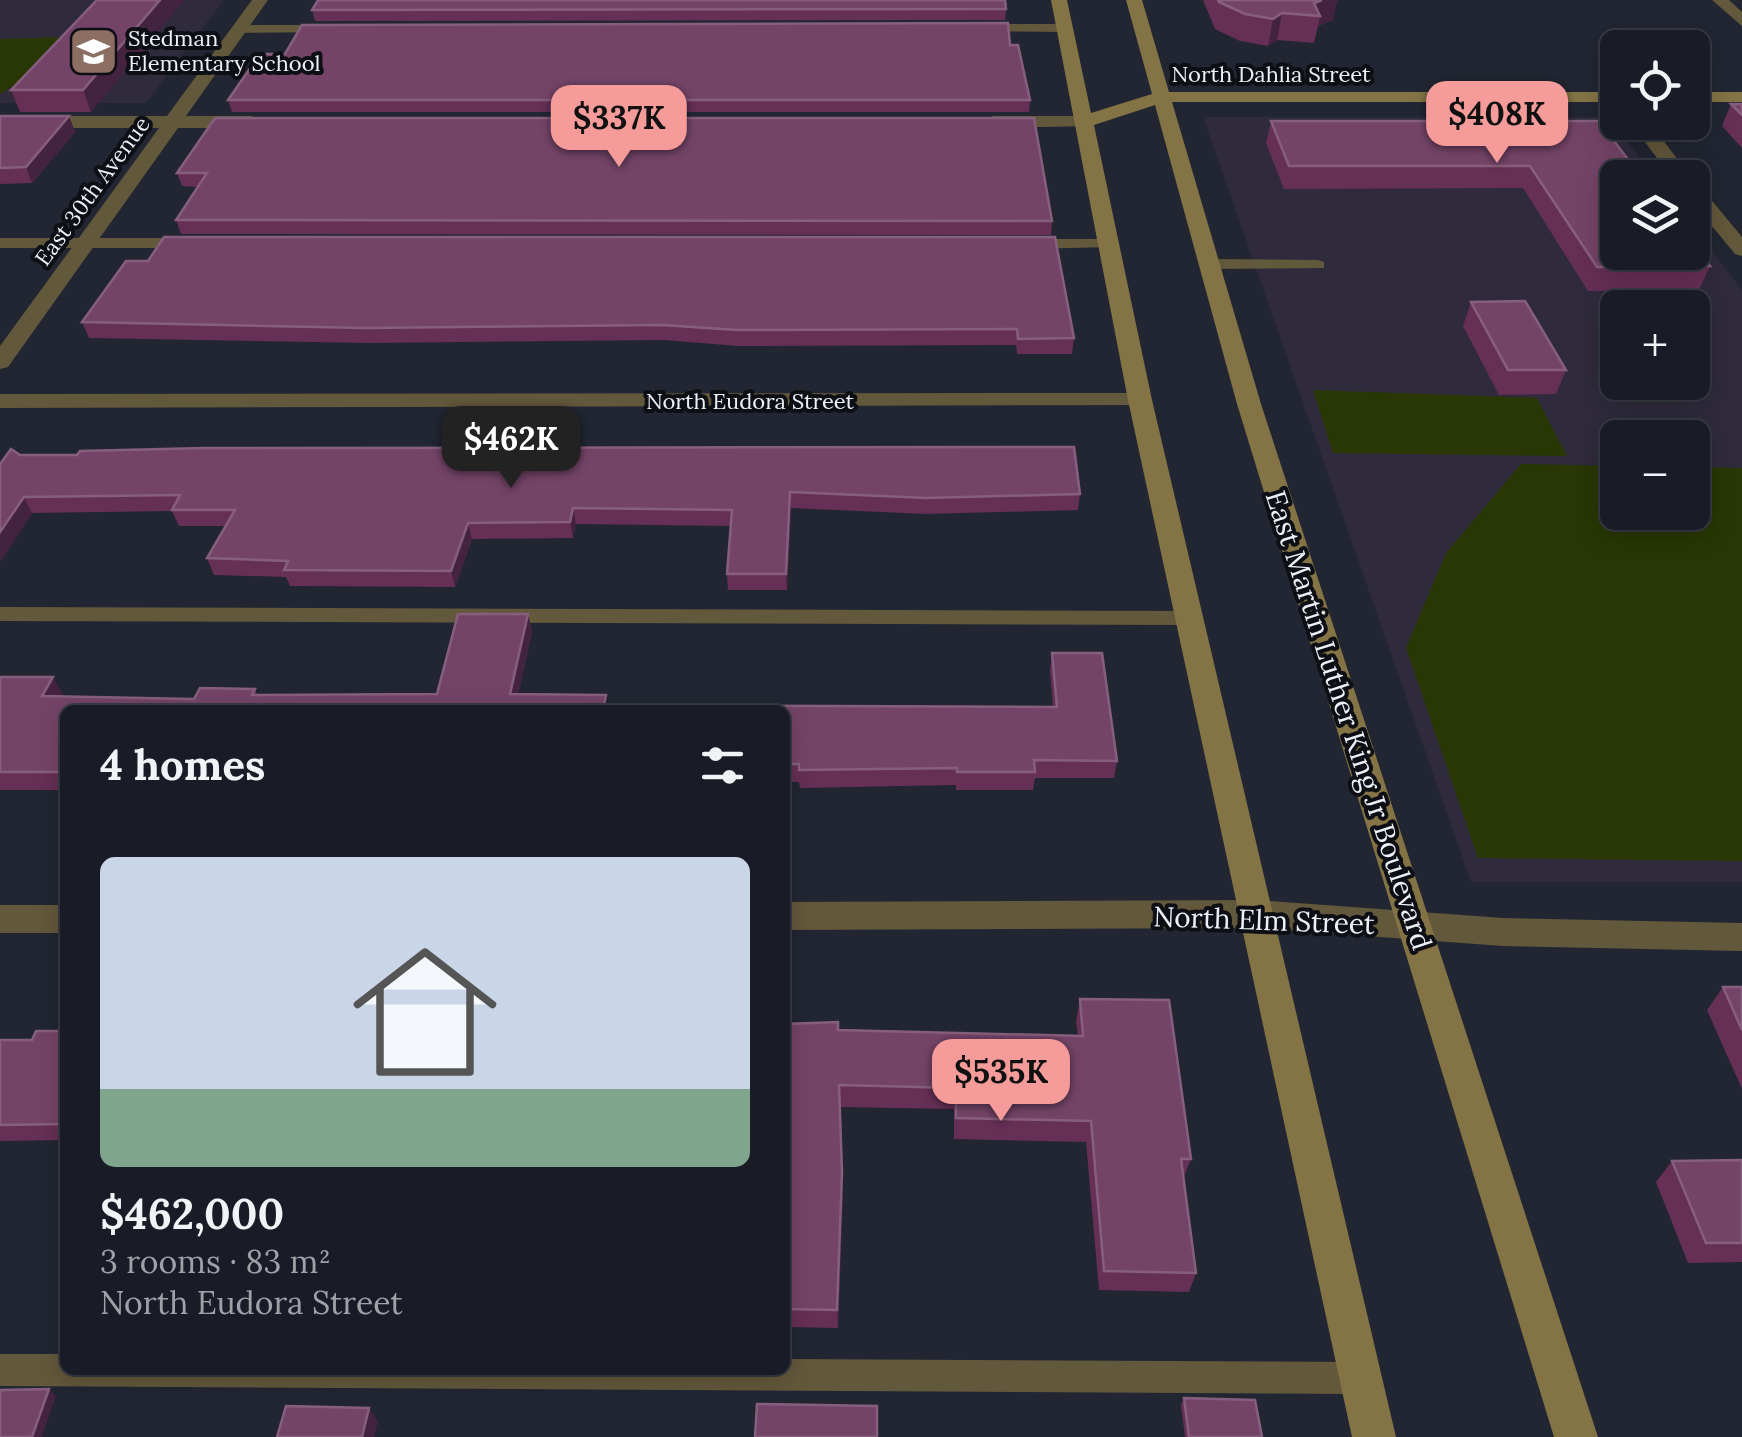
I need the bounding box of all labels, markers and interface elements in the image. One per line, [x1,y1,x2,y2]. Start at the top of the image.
place label: Stedman Elementary School [128,24,321,77]
school or university icon: Stedman Elementary School [67,25,119,77]
map controls [1600,30,1710,530]
button: locate [1600,30,1710,140]
street label: North Dahlia Street [1171,60,1371,88]
pin: $408K [1427,81,1567,166]
pin: $337K [549,85,689,170]
text: $408K [1448,93,1546,134]
text: $337K [573,97,665,138]
street label: East 30th Avenue [28,111,156,271]
button: layers [1600,160,1710,270]
button: + [1600,290,1710,400]
street label: North Eudora Street [646,387,855,415]
pin: $462K [441,406,581,491]
text: $462K [464,418,558,459]
button: − [1600,420,1710,530]
street label: East Martin Luther King Jr Boulevard [1258,486,1440,954]
text: 4 homes [100,738,265,792]
icon: filters [695,738,750,793]
street label: North Elm Street [1153,898,1375,942]
icon: home [335,922,515,1102]
pin: $535K [931,1039,1071,1124]
text: $535K [954,1051,1048,1092]
text: $462,000 [100,1187,284,1241]
text: 3 rooms · 83 m² [100,1241,331,1282]
text: North Eudora Street [100,1282,403,1323]

